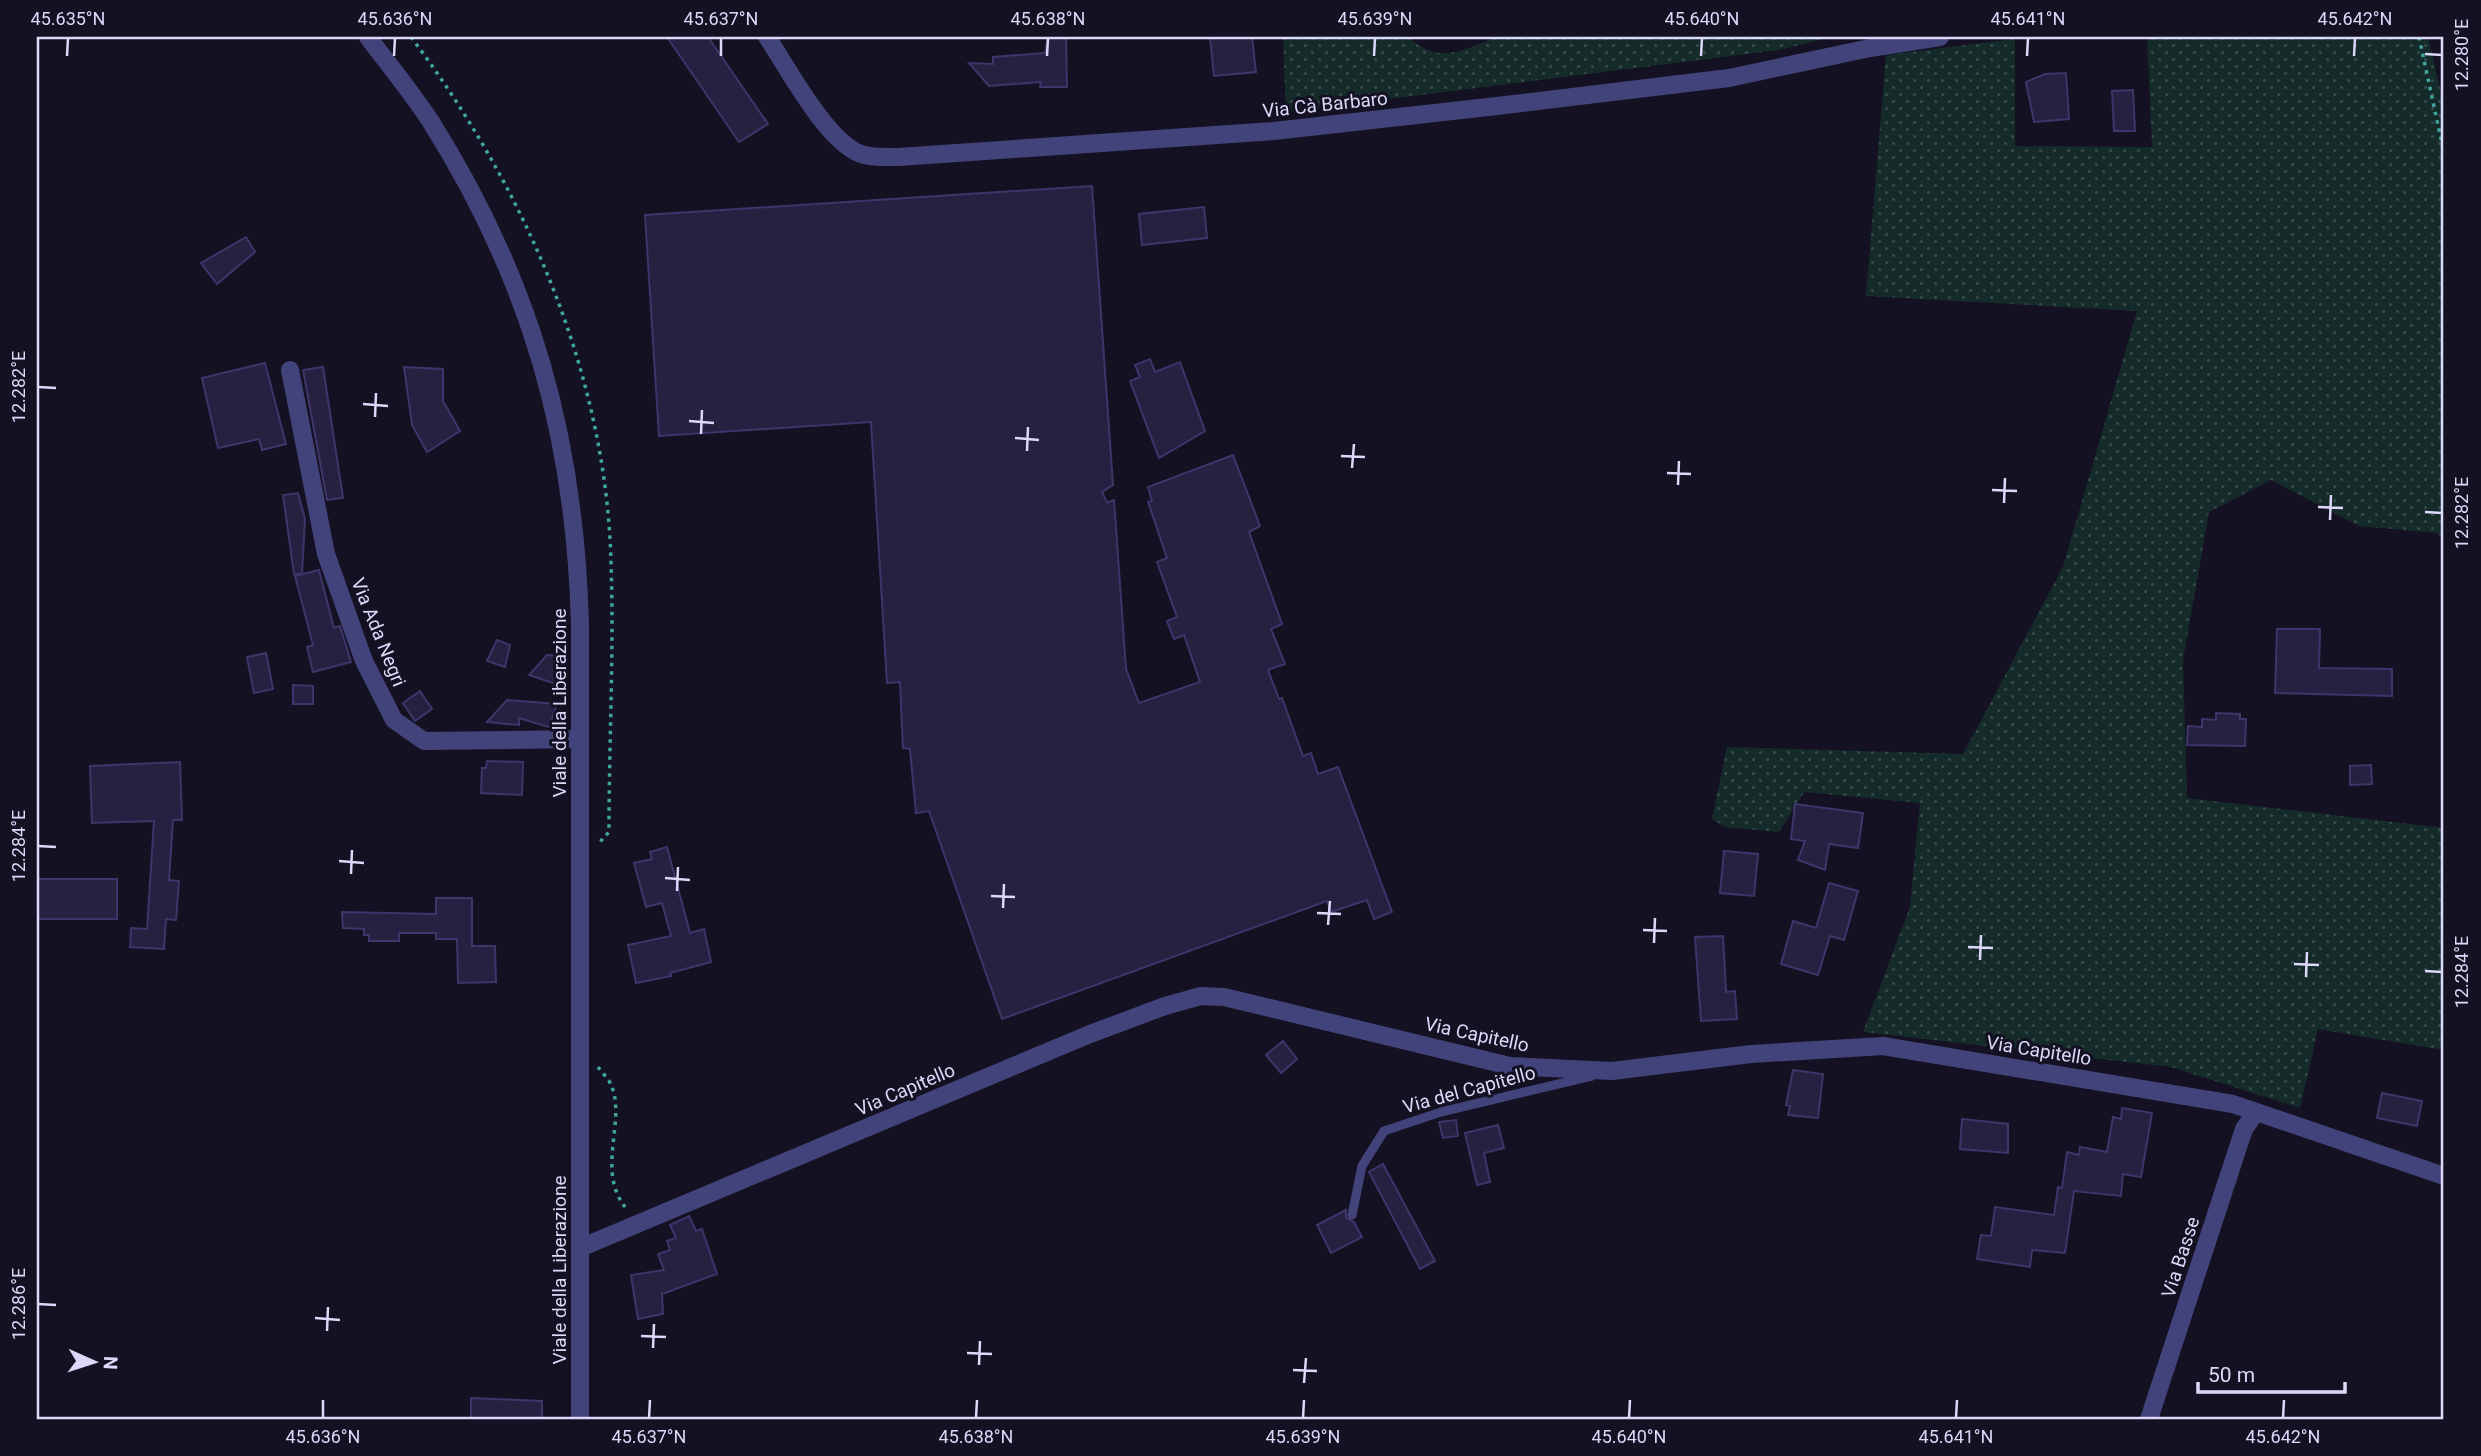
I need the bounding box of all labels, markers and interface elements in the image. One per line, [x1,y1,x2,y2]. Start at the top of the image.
text: 45.635°N [31,8,105,29]
text: 45.636°N [358,8,432,29]
text: 45.637°N [684,8,758,29]
text: 45.638°N [1011,8,1085,29]
text: 45.639°N [1338,8,1412,29]
text: 45.640°N [1665,8,1739,29]
text: 45.641°N [1991,8,2065,29]
text: 45.642°N [2318,8,2392,29]
text: 12.280°E [2451,19,2472,91]
street label: Via Cà Barbaro [1261,86,1389,123]
text: 12.282°E [8,351,29,423]
text: 12.282°E [2451,477,2472,549]
street label: Via Ada Negri [346,574,411,690]
street label: Viale della Liberazione [548,609,571,798]
text: 12.284°E [8,810,29,882]
text: 12.284°E [2451,936,2472,1008]
street label: Via Capitello [1423,1012,1531,1057]
street label: Via Capitello [1985,1031,2093,1070]
street label: Via Capitello [852,1058,959,1121]
street label: Via del Capitello [1400,1061,1538,1118]
street label: Viale della Liberazione [548,1176,571,1365]
street label: Via Basse [2157,1214,2204,1300]
text: 12.286°E [8,1268,29,1340]
north arrow [60,1326,130,1396]
scale bar [2198,1351,2344,1395]
text: N [99,1356,122,1370]
text: 50 m [2208,1363,2255,1387]
text: 45.636°N [286,1426,360,1447]
text: 45.637°N [612,1426,686,1447]
text: 45.638°N [939,1426,1013,1447]
text: 45.639°N [1266,1426,1340,1447]
text: 45.640°N [1592,1426,1666,1447]
text: 45.641°N [1919,1426,1993,1447]
text: 45.642°N [2246,1426,2320,1447]

